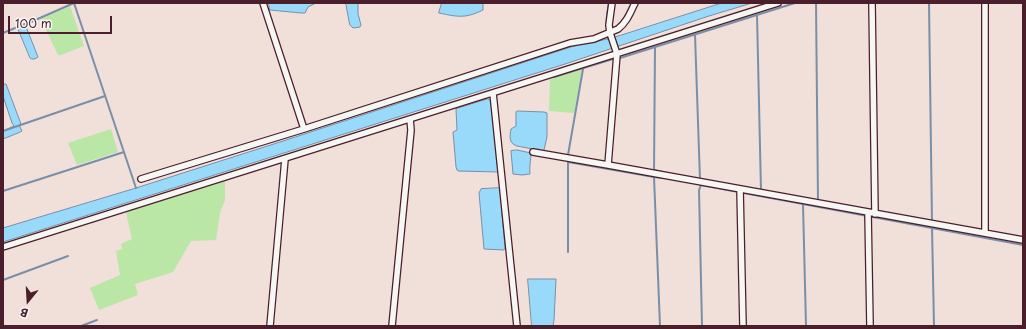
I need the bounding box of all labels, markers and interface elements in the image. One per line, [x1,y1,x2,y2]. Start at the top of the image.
scale bar [10,8,114,34]
text: 100 m [15,14,52,32]
north arrow [8,281,48,321]
text: B [18,304,30,322]

